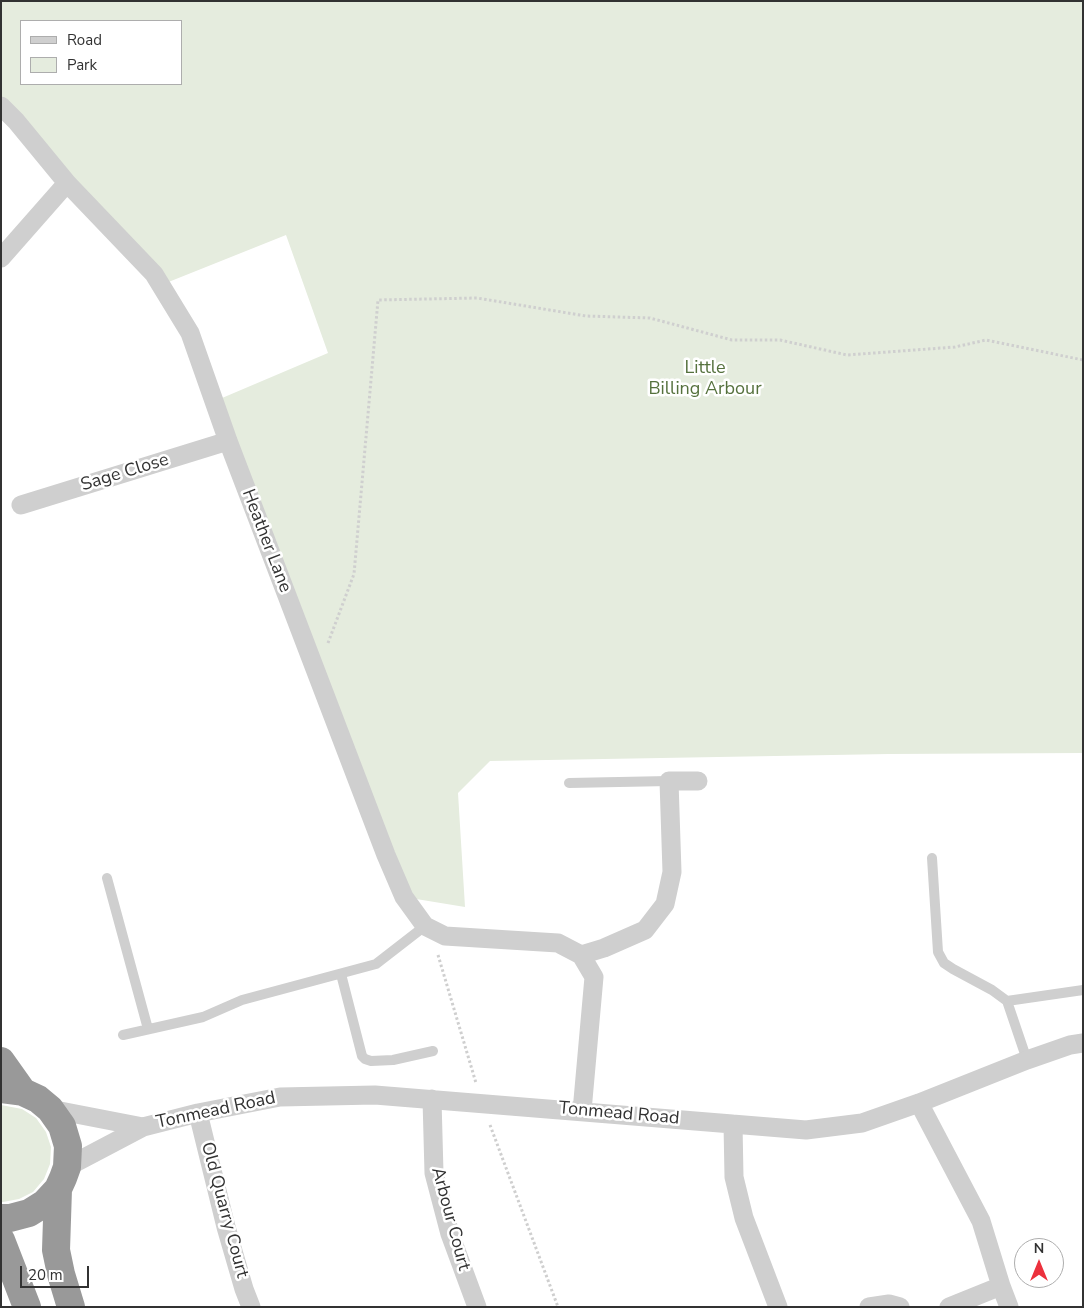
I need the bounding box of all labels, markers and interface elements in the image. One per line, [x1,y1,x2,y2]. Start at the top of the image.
legend [20,20,182,85]
text: Road [67,30,102,50]
text: Park [67,55,97,75]
park label: Little Billing Arbour [648,358,762,400]
street label: Sage Close [78,449,172,497]
street label: Heather Lane [236,486,296,596]
street label: Tonmead Road [154,1088,278,1134]
street label: Tonmead Road [558,1098,680,1130]
street label: Old Quarry Court [195,1140,253,1280]
street label: Arbour Court [426,1165,474,1273]
north arrow [1014,1238,1064,1288]
text: N [1034,1239,1044,1258]
scale bar [22,1256,91,1288]
text: 20 m [28,1265,63,1285]

